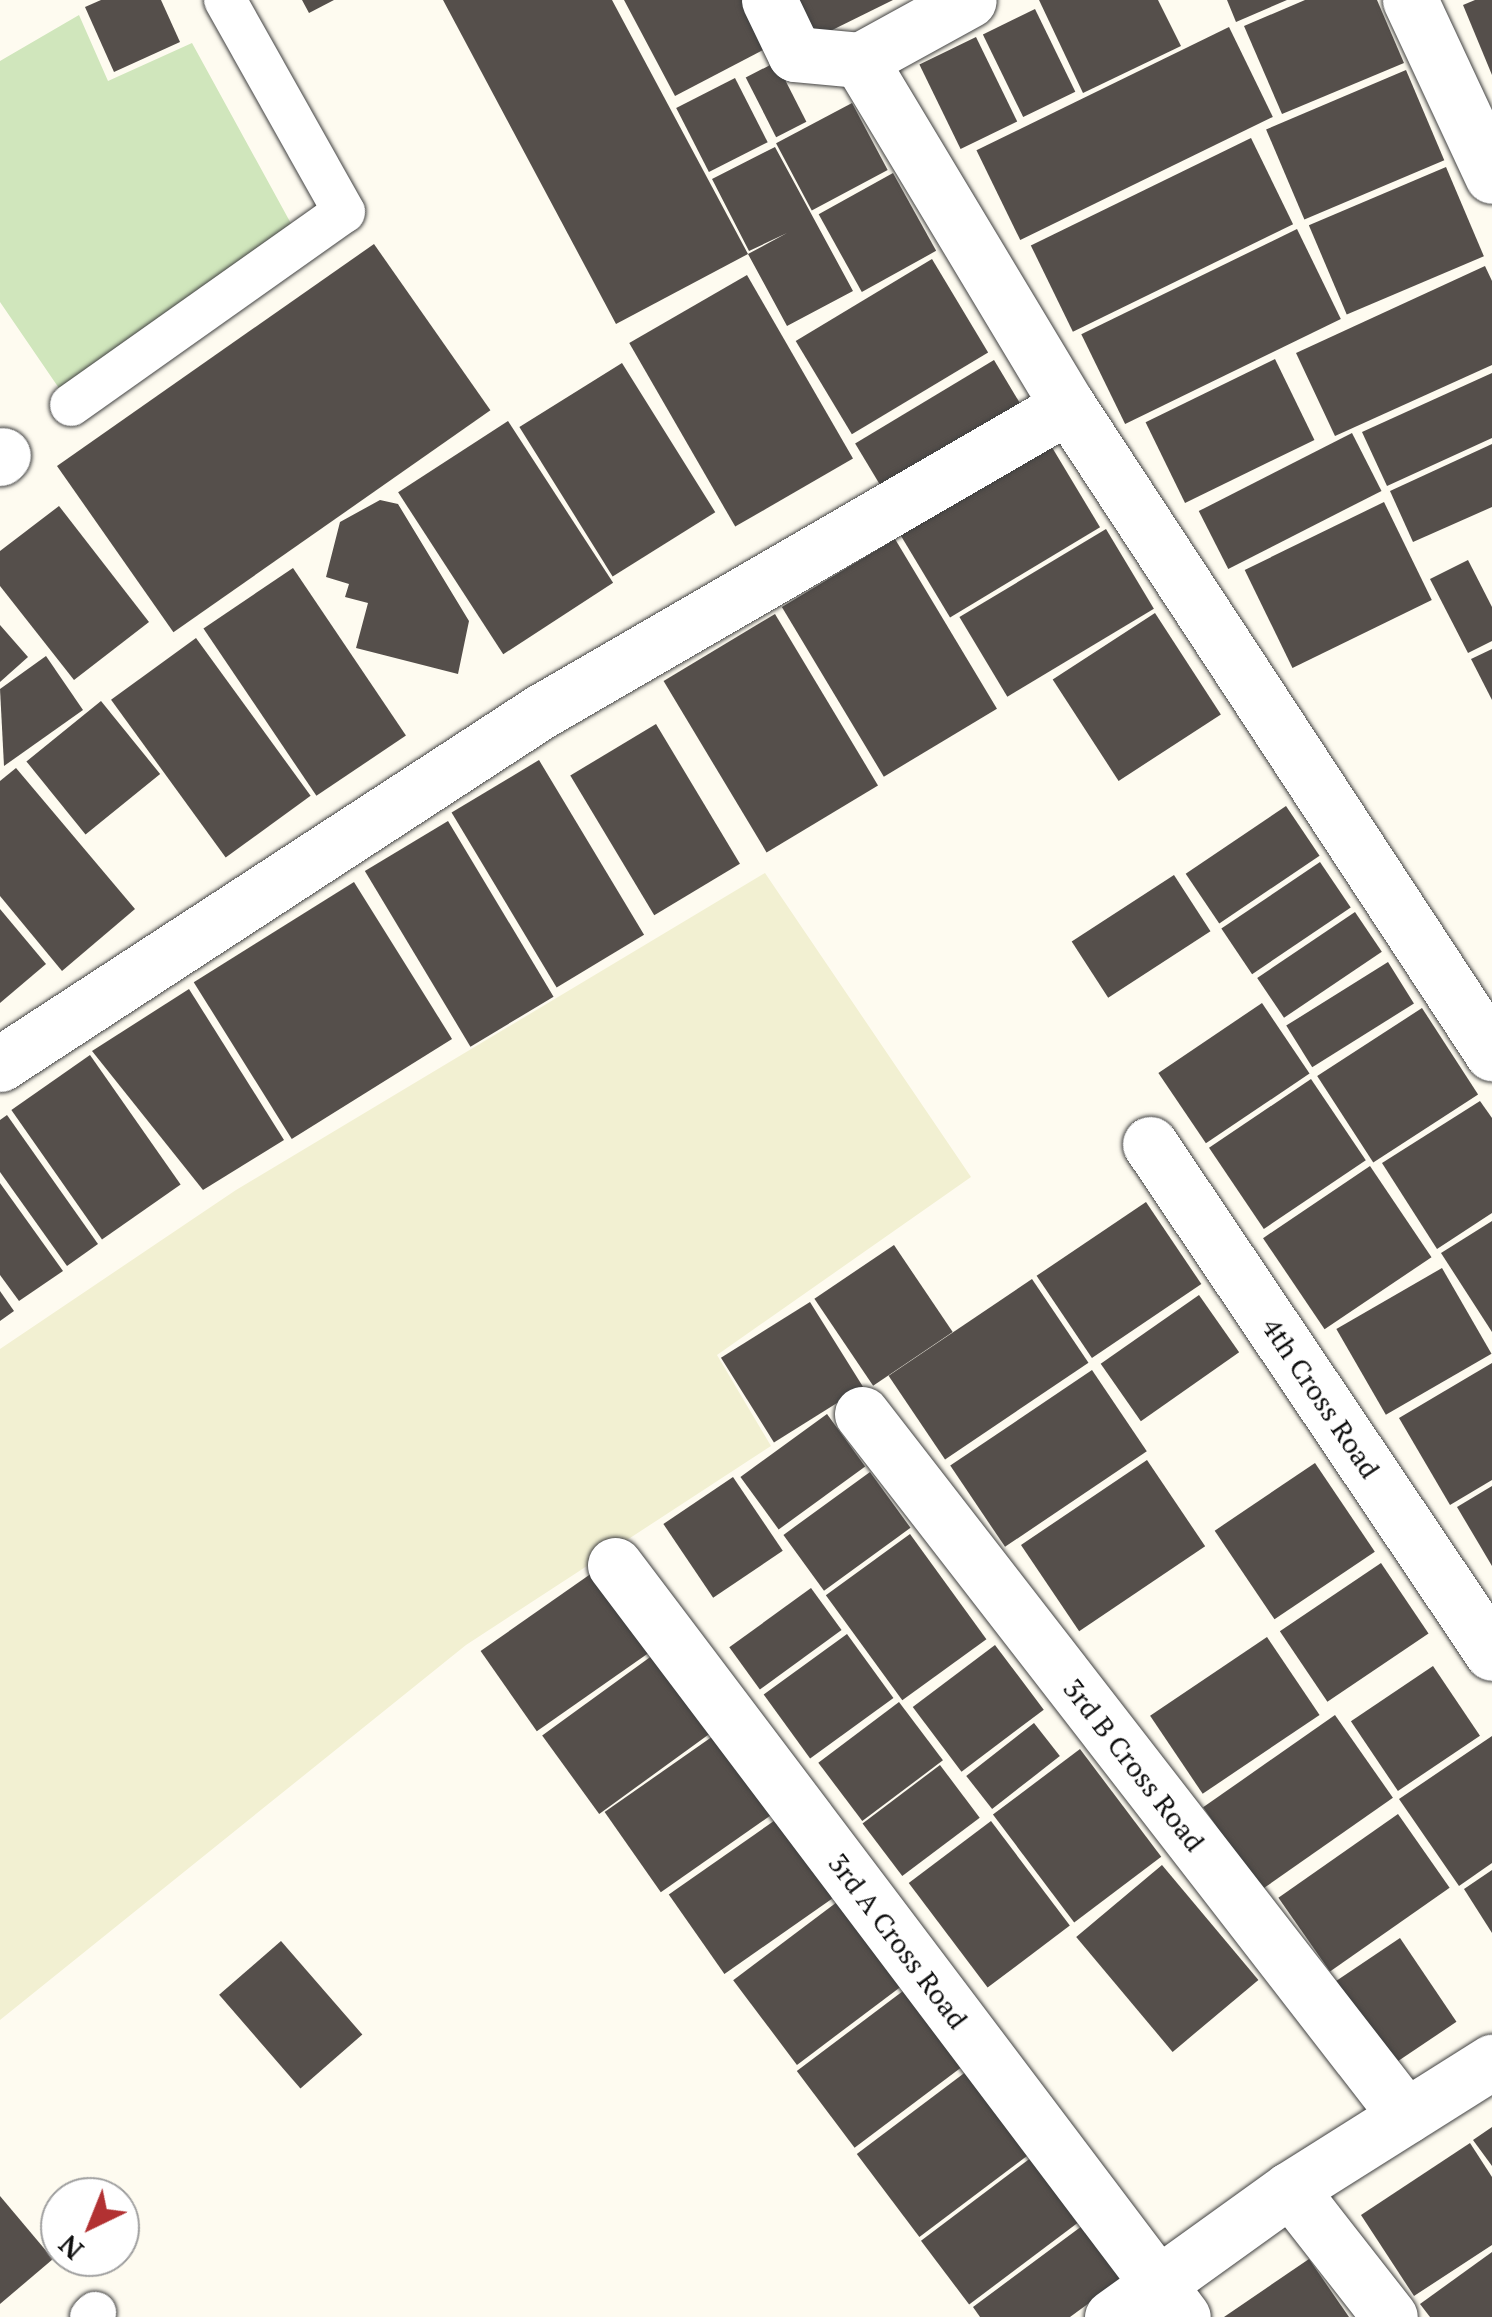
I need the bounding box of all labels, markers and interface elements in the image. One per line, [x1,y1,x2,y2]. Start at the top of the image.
street label: 4th Cross Road [1255,1311,1387,1485]
street label: 3rd B Cross Road [1056,1672,1212,1858]
street label: 3rd A Cross Road [821,1846,975,2036]
north arrow [40,2177,140,2277]
text: N [50,2227,91,2269]

